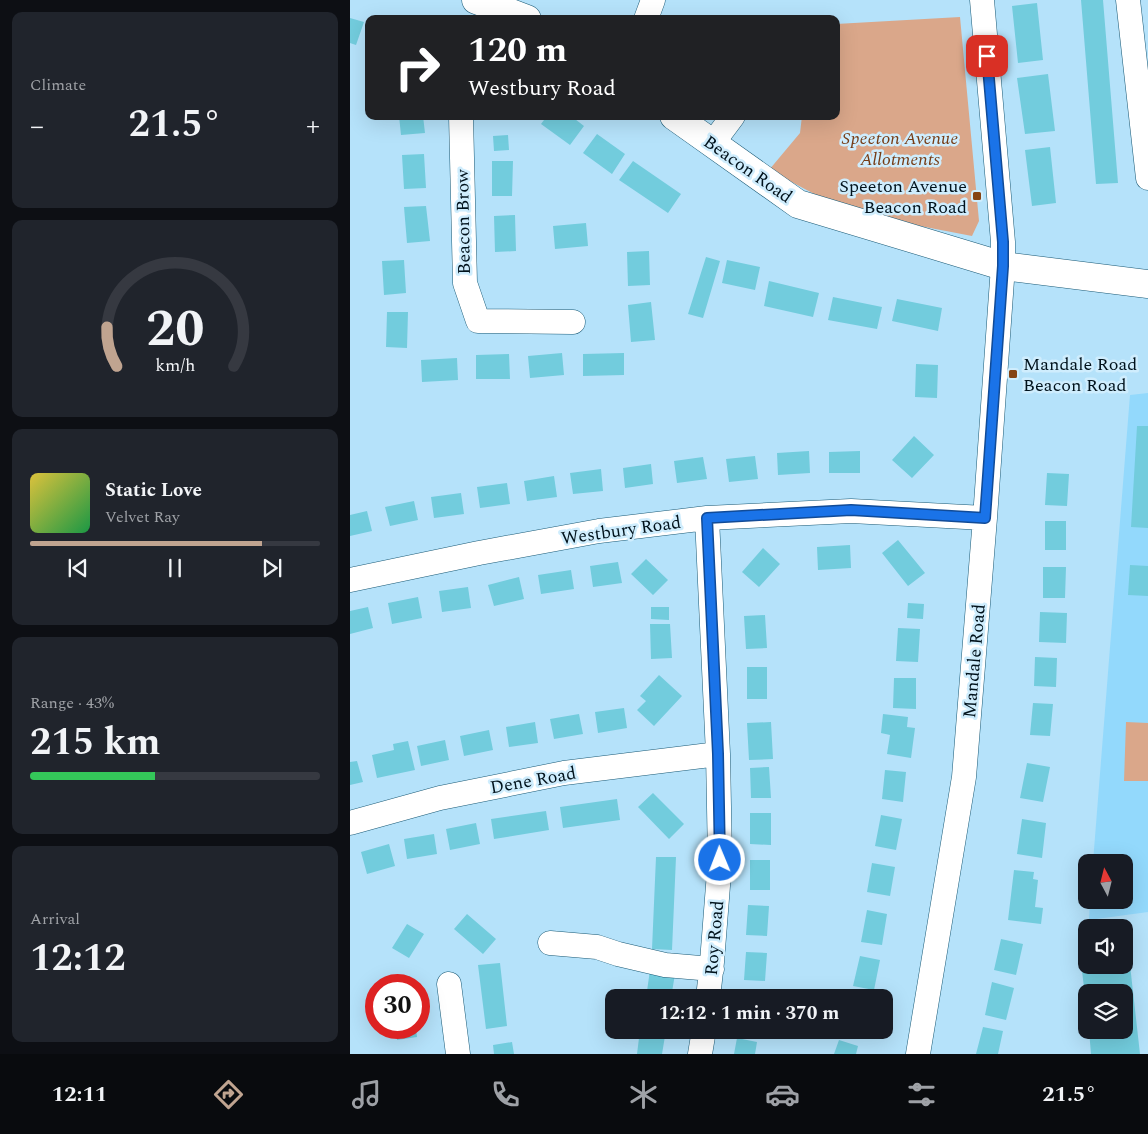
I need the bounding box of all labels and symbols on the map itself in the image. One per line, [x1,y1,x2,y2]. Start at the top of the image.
pin [966,35,1008,77]
park label: Speeton Avenue Allotments [842,125,958,173]
street label: Beacon Road [698,129,798,210]
street label: Beacon Brow [449,169,478,275]
place label: Speeton Avenue Beacon Road [839,173,967,221]
marker: Speeton Avenue Beacon Road [971,190,983,202]
place label: Mandale Road Beacon Road [1023,351,1137,399]
marker: Mandale Road Beacon Road [1007,368,1019,380]
street label: Westbury Road [559,509,683,552]
street label: Mandale Road [956,603,993,719]
street label: Dene Road [488,760,578,801]
position arrow [693,833,745,885]
north arrow [1078,854,1132,909]
street label: Roy Road [698,899,731,977]
speed limit sign: 30 [365,974,430,1039]

